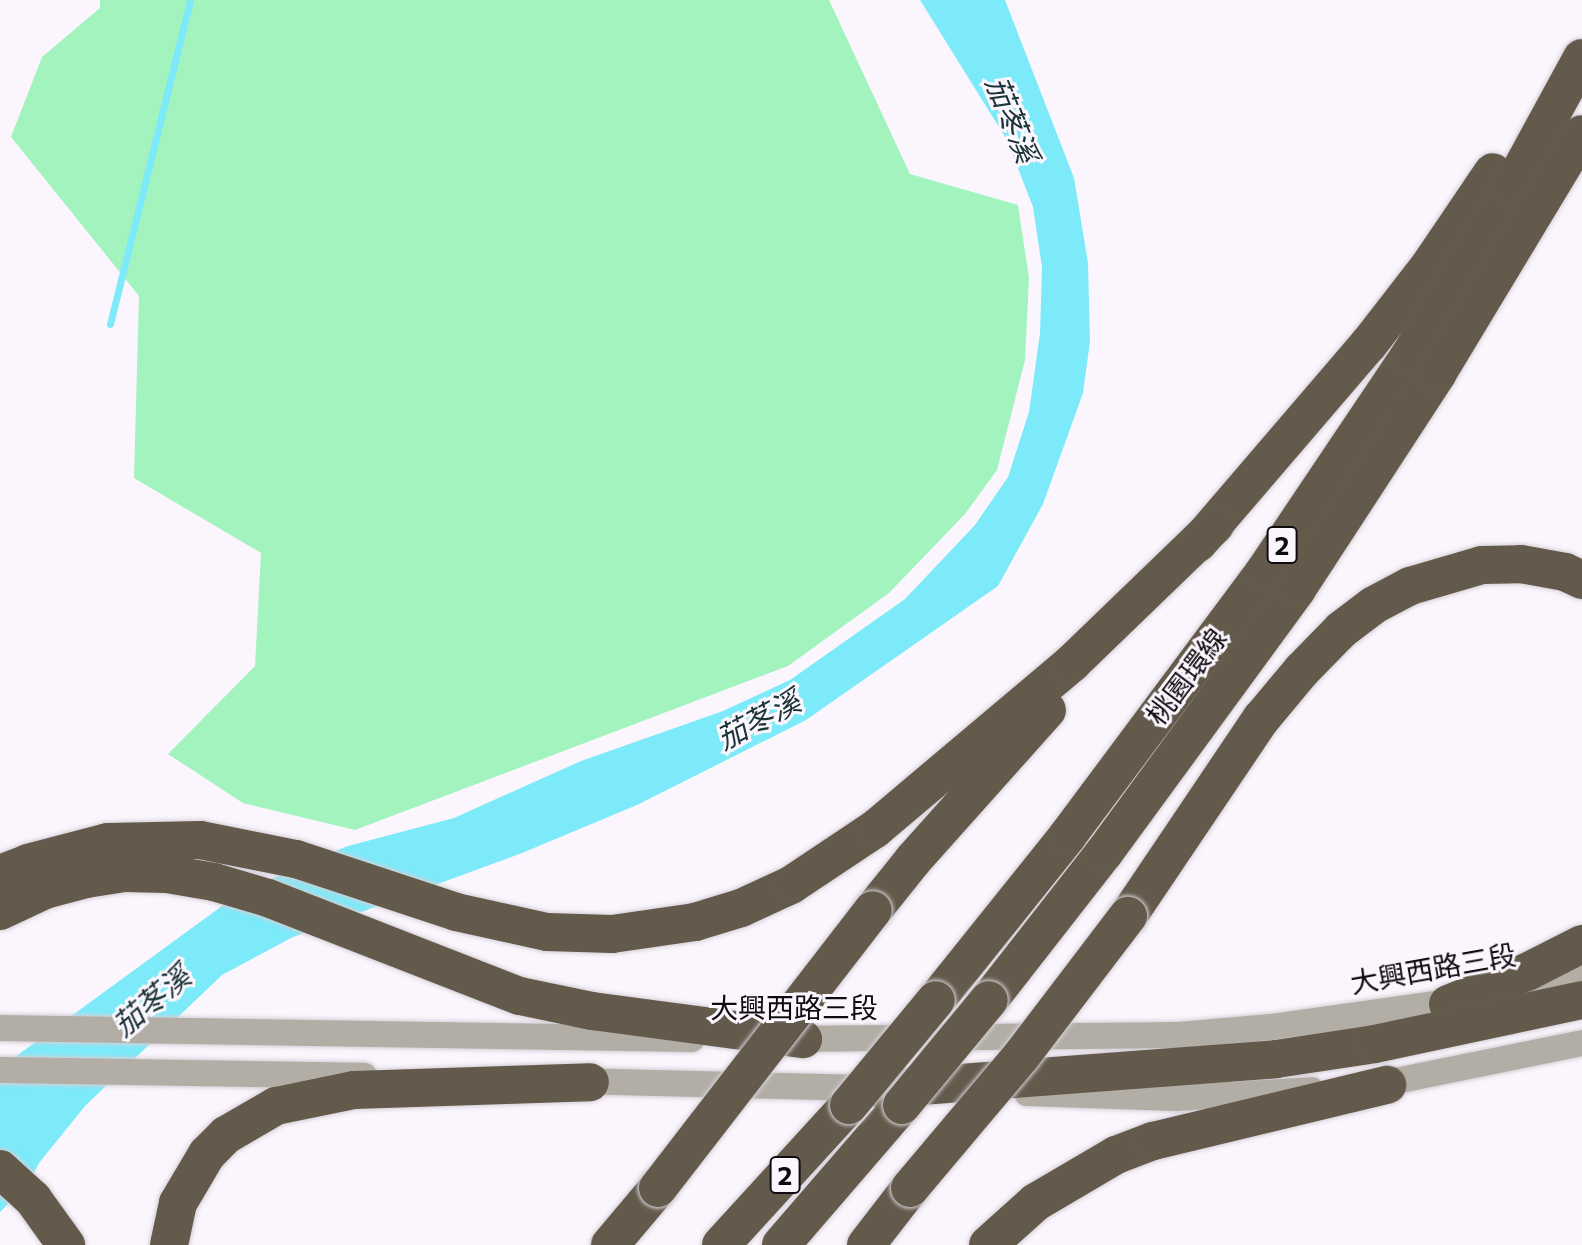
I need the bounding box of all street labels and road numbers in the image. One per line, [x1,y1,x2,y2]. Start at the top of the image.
road number: 2 [1266,523,1298,567]
street label: 桃園環線 [1139,621,1233,731]
street label: 大興西路三段 [1347,937,1519,999]
street label: 大興西路三段 [710,990,878,1024]
road number: 2 [769,1153,801,1197]

